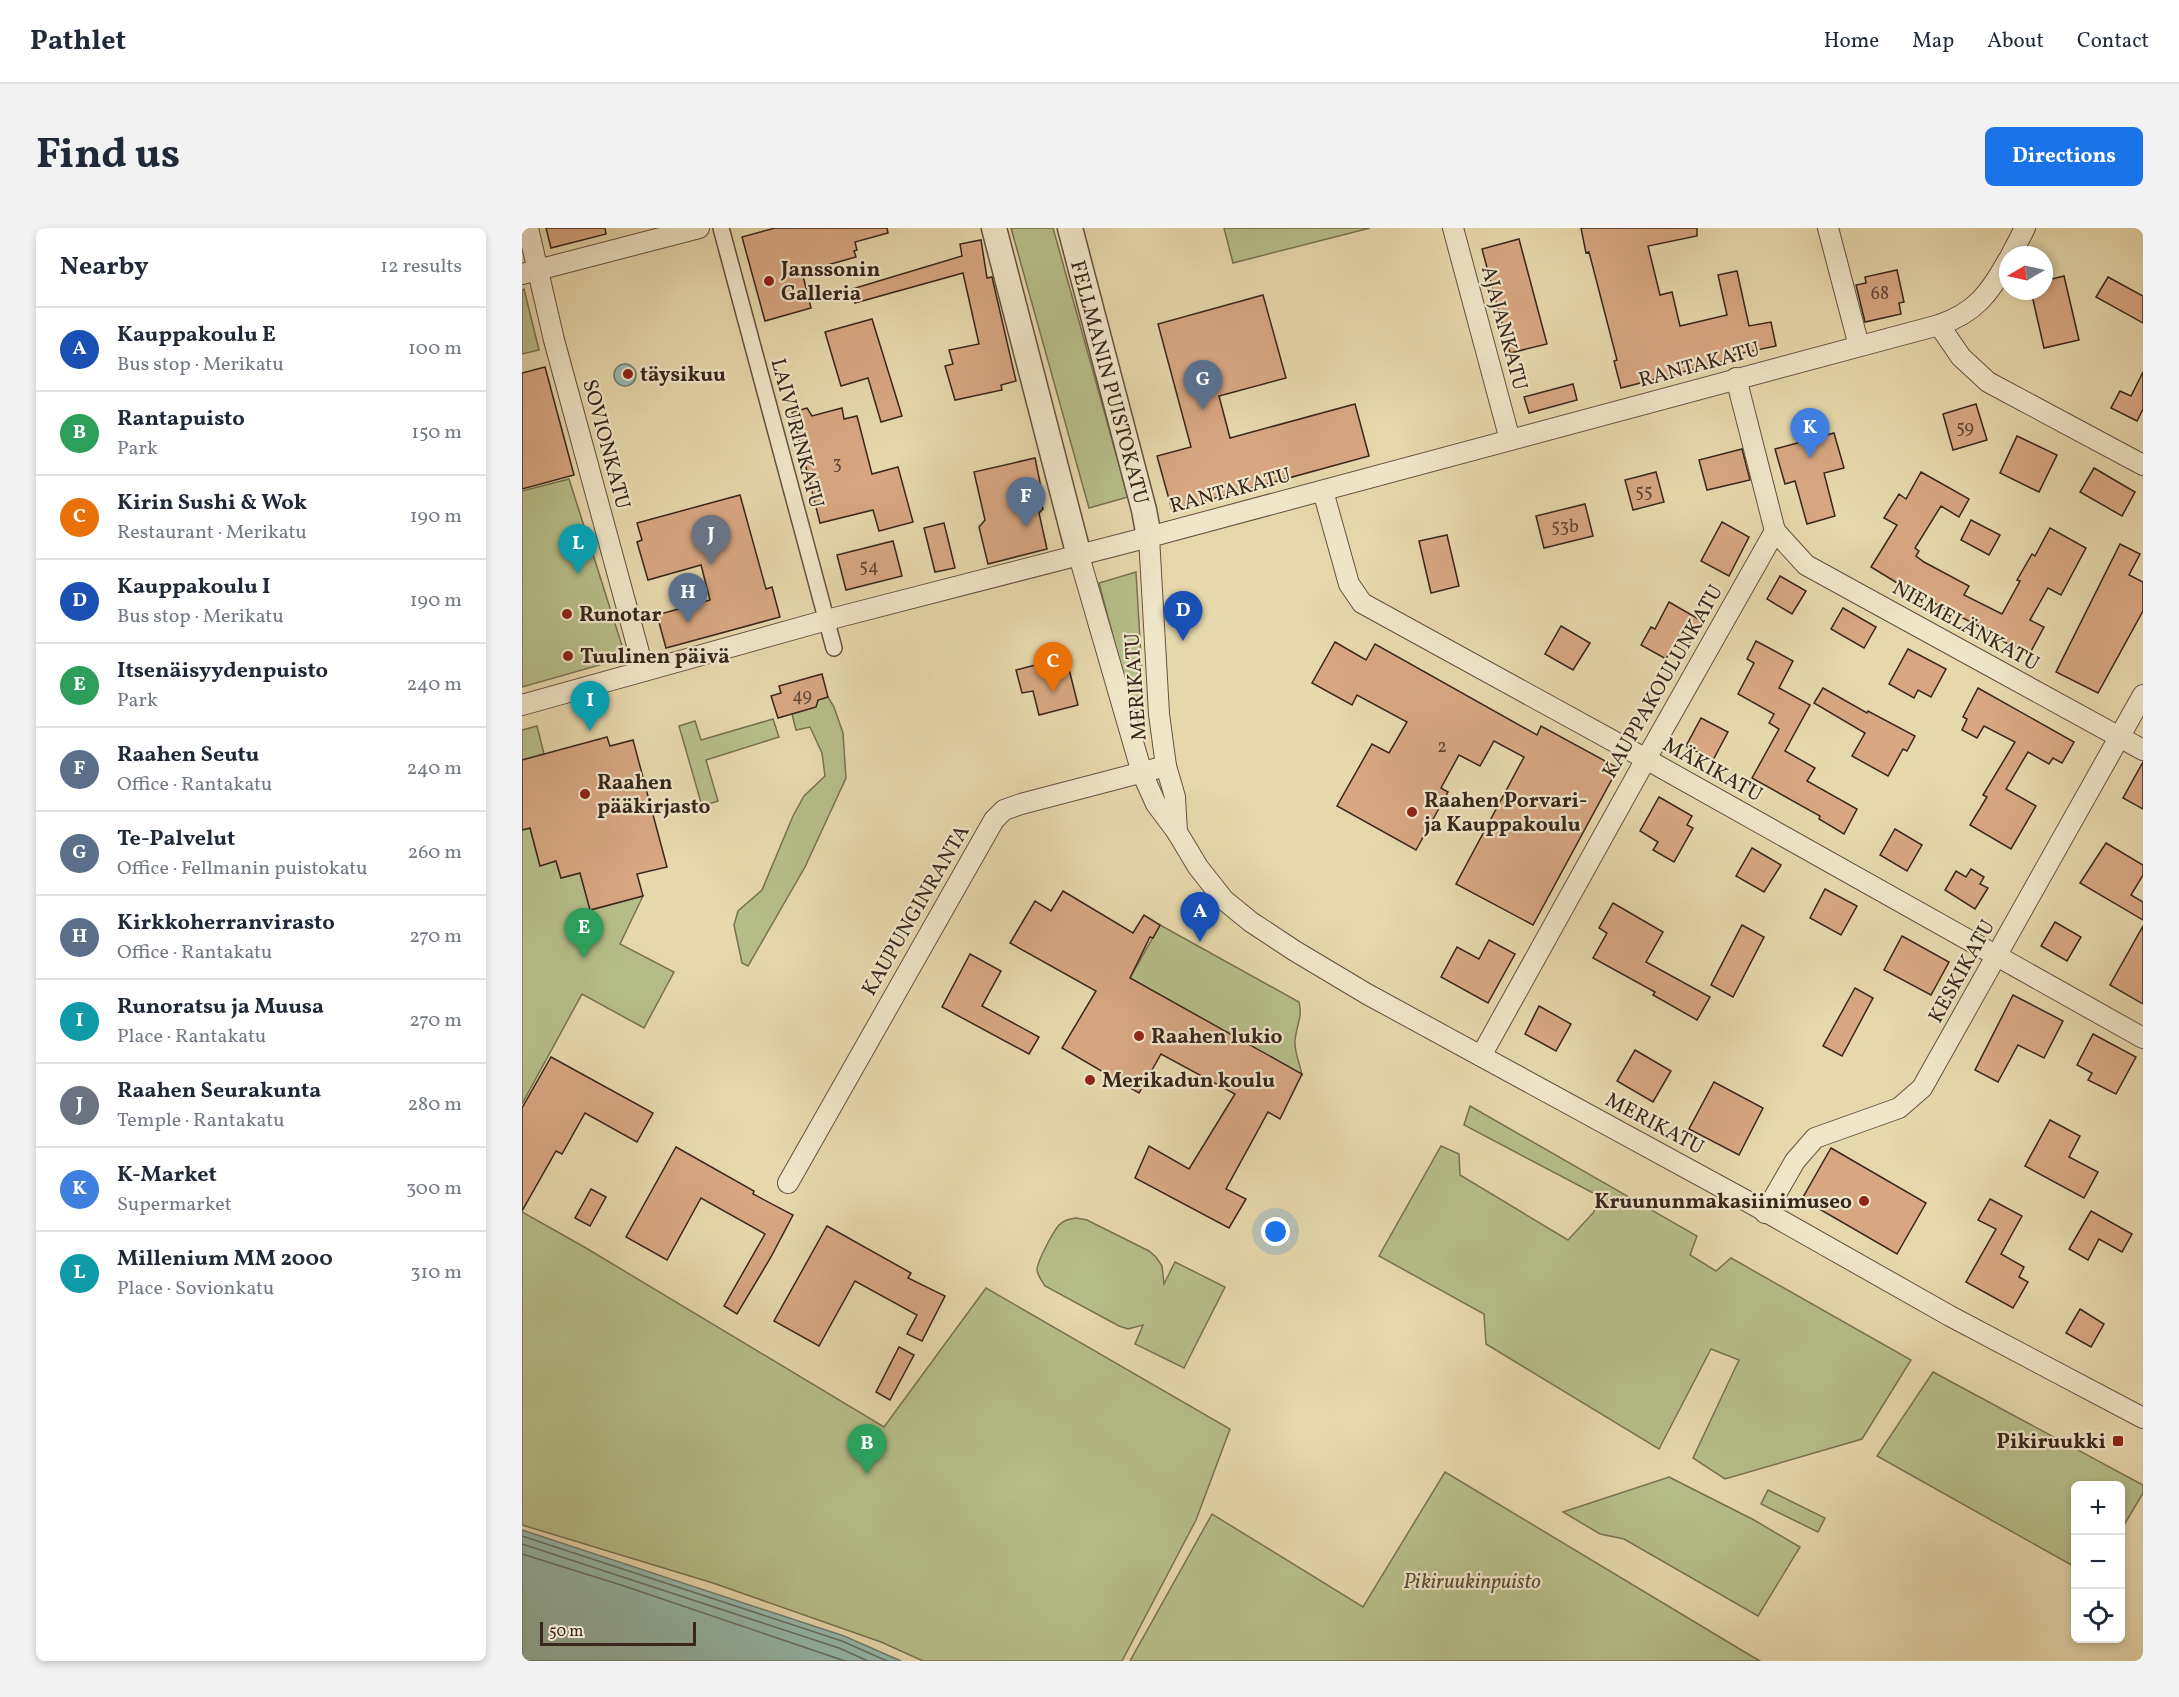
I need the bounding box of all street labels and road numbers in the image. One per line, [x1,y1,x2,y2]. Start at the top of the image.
street label: FELLMANIN PUISTOKATU [1062,257,1155,507]
street label: AJAJANKATU [1473,263,1534,394]
street label: RANTAKATU [1636,335,1763,396]
street label: LAIVURINKATU [763,355,830,511]
street label: SOVIONKATU [574,376,637,513]
street label: RANTAKATU [1167,461,1294,522]
street label: NIEMELÄNKATU [1887,574,2044,679]
street label: KAUPPAKOULUNKATU [1596,580,1731,784]
street label: MERIKATU [1118,632,1155,742]
street label: MÄKIKATU [1657,731,1767,810]
street label: KAUPUNGINRANTA [855,820,977,1002]
street label: KESKIKATU [1922,915,2003,1029]
street label: MERIKATU [1600,1086,1709,1162]

